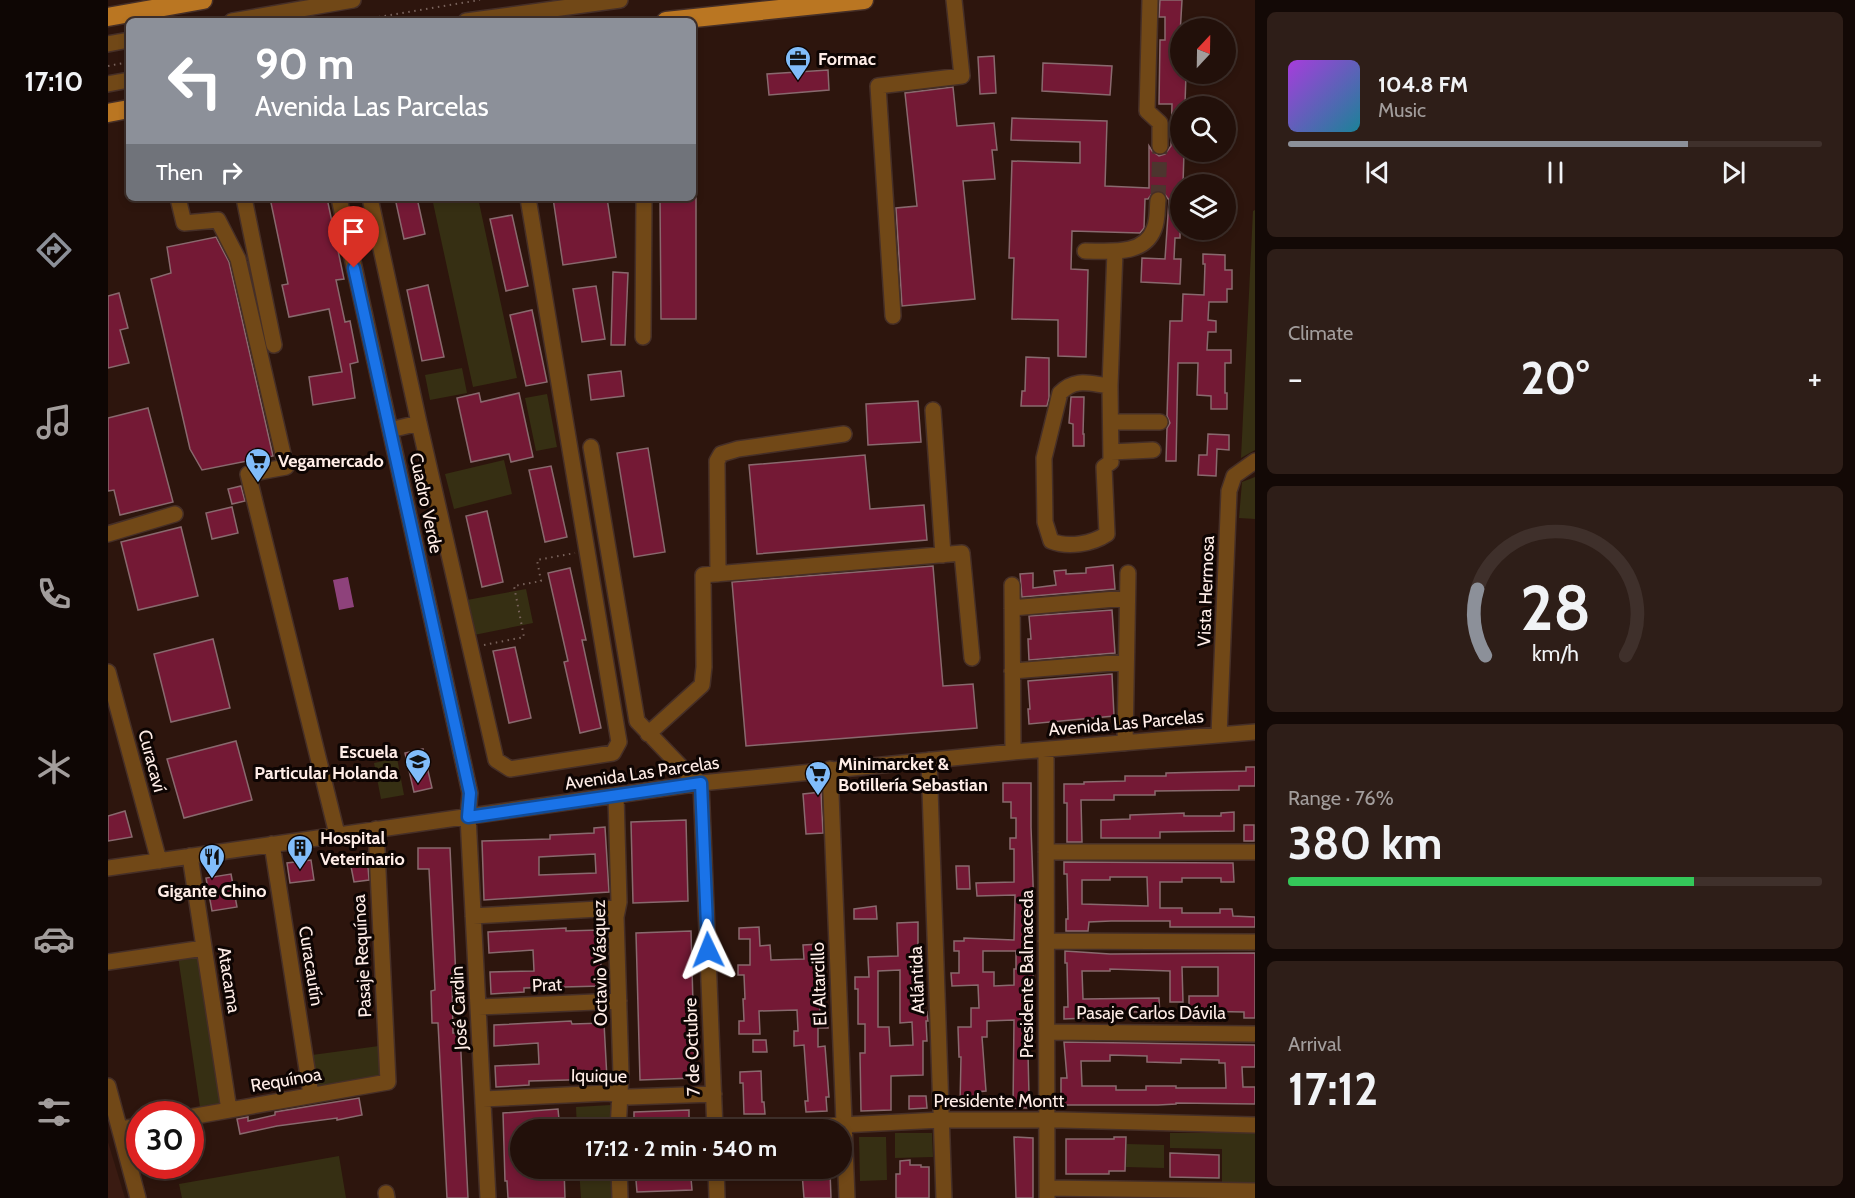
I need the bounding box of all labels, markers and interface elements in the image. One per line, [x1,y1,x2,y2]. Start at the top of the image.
north arrow [1170,18,1236,84]
map controls [1170,18,1236,240]
text: 90 m [255,38,354,90]
icon: left [156,42,234,120]
office icon: Formac [783,44,813,82]
place label: Formac [818,48,876,70]
text: 17:10 [25,65,83,98]
text: 104.8 FM [1378,71,1468,98]
text: Avenida Las Parcelas [255,90,489,123]
button: search [1170,96,1236,162]
text: Music [1378,98,1426,122]
icon: right [215,156,248,189]
icon: previous [1361,156,1394,189]
icon: pause [1539,156,1572,189]
icon: next [1717,156,1750,189]
text: Then [156,159,203,186]
button: layers [1170,174,1236,240]
pin [328,206,379,268]
icon: arrive [337,215,370,248]
icon: directions [33,229,75,271]
text: Climate [1288,321,1353,345]
text: 20° [1521,351,1589,405]
text: − [1288,358,1303,398]
text: + [1807,358,1822,398]
icon: music [33,401,75,443]
supermarket icon: Vegamercado [243,446,273,484]
place label: Vegamercado [278,450,384,472]
street label: Cuadro Verde [405,451,447,555]
street label: Vista Hermosa [1193,535,1219,647]
text: 28 [1520,570,1590,646]
icon: phone [33,573,75,615]
text: km/h [1532,640,1578,666]
street label: Avenida Las Parcelas [1047,705,1205,741]
street label: Curacaví [133,727,171,795]
place label: Escuela Particular Holanda [254,741,398,784]
icon: climate [33,746,75,788]
school or university icon: Escuela Particular Holanda [403,747,433,785]
street label: Avenida Las Parcelas [563,751,721,795]
place label: Minimarcket & Botillería Sebastian [838,753,988,796]
supermarket icon: Minimarcket & Botillería Sebastian [803,759,833,797]
text: Range · 76% [1288,786,1394,810]
text: 380 km [1288,816,1442,870]
place label: Hospital Veterinario [320,827,405,870]
building icon: Hospital Veterinario [285,833,315,871]
restaurant icon: Gigante Chino [197,842,227,880]
place label: Gigante Chino [158,880,266,902]
street label: Presidente Balmaceda [1016,889,1038,1058]
street label: Pasaje Requínoa [348,893,376,1018]
street label: Octavio Vásquez [588,899,612,1026]
icon: car [33,918,75,960]
position arrow [676,918,740,982]
street label: Curacautín [294,924,328,1008]
street label: El Altarcillo [807,942,831,1026]
street label: Atacama [213,945,245,1015]
street label: Atlántida [905,945,929,1014]
street label: José Cardin [446,965,472,1052]
street label: Prat [531,973,563,997]
street label: 7 de Octubre [679,997,705,1097]
street label: Pasaje Carlos Dávila [1076,1002,1226,1024]
text: Arrival [1288,1032,1341,1056]
text: 17:12 [1288,1062,1378,1116]
street label: Requínoa [249,1063,324,1097]
street label: Iquique [571,1065,627,1087]
street label: Presidente Montt [934,1090,1064,1112]
icon: filters [33,1091,75,1133]
speed limit sign: 30 [126,1101,204,1179]
text: 17:12 · 2 min · 540 m [585,1135,777,1162]

